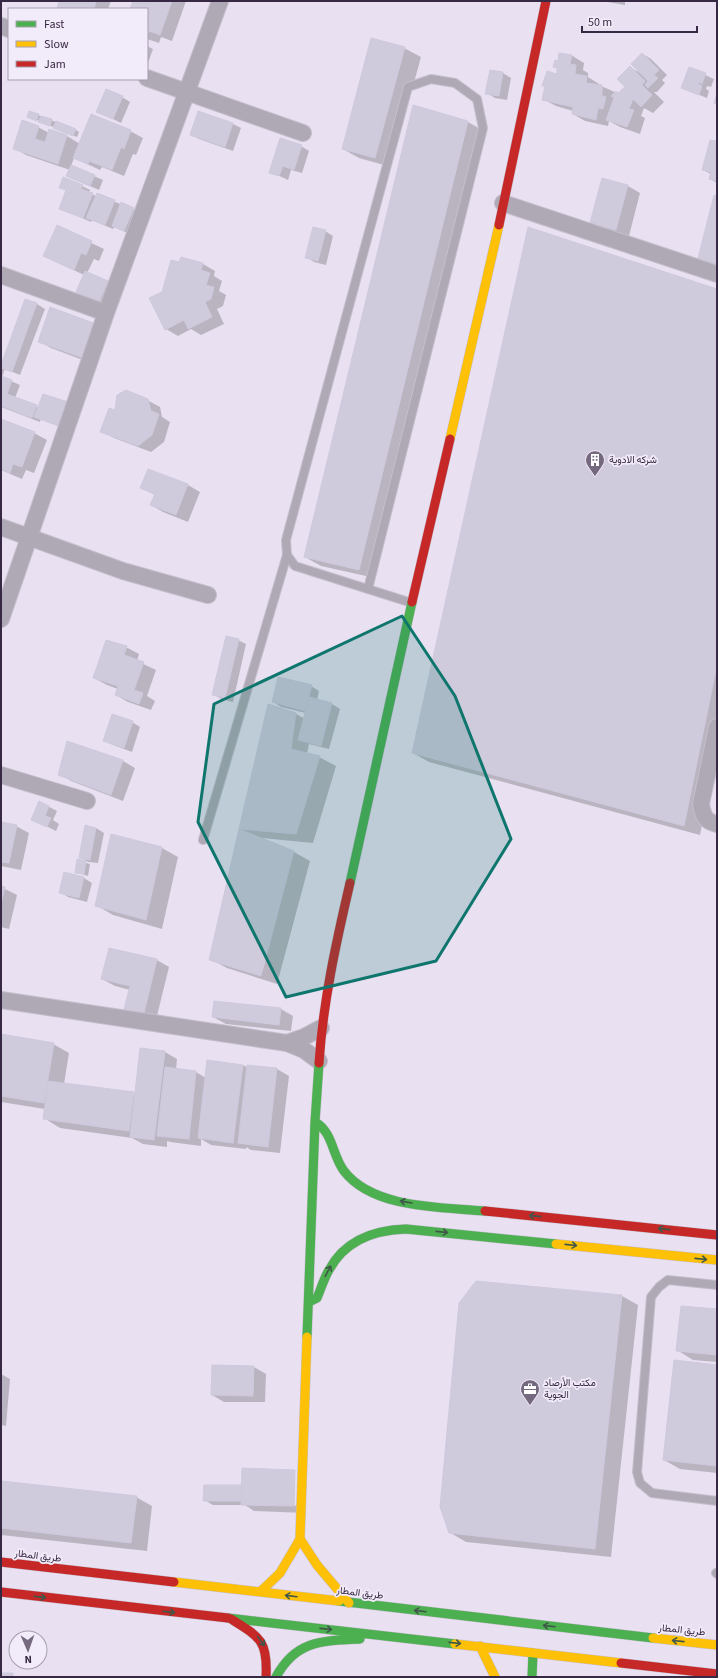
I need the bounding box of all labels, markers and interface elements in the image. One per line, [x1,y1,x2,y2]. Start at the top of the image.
legend [8,8,148,80]
scale bar [582,8,697,34]
text: 50 m [588,14,612,31]
text: Fast [44,16,64,33]
text: Slow [44,36,69,53]
text: Jam [44,56,66,73]
building icon: شركه الادوية [584,449,606,477]
place label: شركه الادوية [609,453,657,467]
one-way arrow [400,1198,413,1206]
one-way arrow [529,1212,542,1220]
one-way arrow [658,1226,671,1233]
one-way arrow [435,1229,448,1236]
one-way arrow [564,1242,577,1249]
one-way arrow [694,1255,707,1262]
one-way arrow [325,1265,332,1277]
place label: مكتب الأرصاد الجوية [544,1376,596,1402]
office icon: مكتب الأرصاد الجوية [519,1378,541,1406]
street label: طريق المطار [13,1546,63,1566]
street label: طريق المطار [335,1583,385,1603]
one-way arrow [285,1592,298,1600]
one-way arrow [33,1593,46,1601]
one-way arrow [414,1607,427,1615]
one-way arrow [162,1608,175,1615]
street label: طريق المطار [657,1620,707,1639]
one-way arrow [543,1622,556,1630]
one-way arrow [319,1626,332,1633]
north arrow [8,1630,48,1670]
one-way arrow [257,1635,265,1646]
one-way arrow [672,1637,685,1644]
one-way arrow [448,1640,461,1647]
text: N [24,1652,32,1667]

